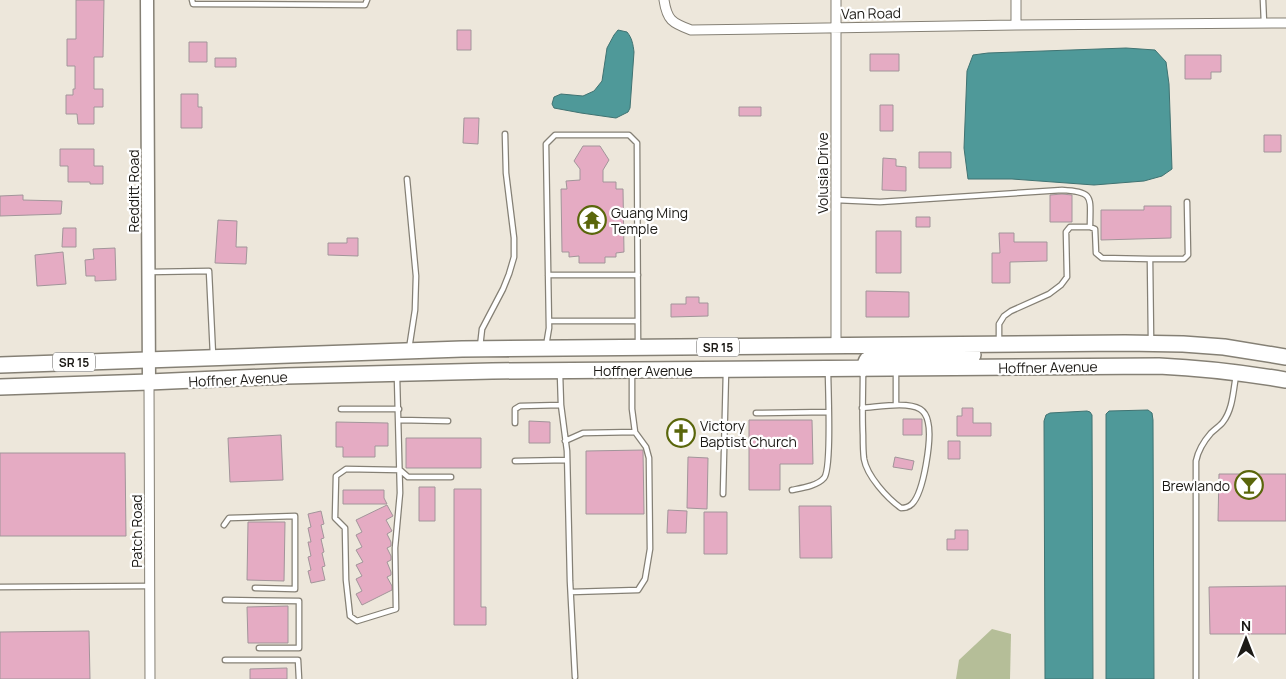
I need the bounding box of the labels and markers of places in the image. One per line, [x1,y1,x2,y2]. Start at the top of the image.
place label: Guang Ming Temple [611,203,688,238]
temple icon: Guang Ming Temple [577,205,607,235]
place label: Victory Baptist Church [700,416,797,451]
church icon: Victory Baptist Church [666,418,696,448]
bar icon: Brewlando [1234,470,1264,500]
place label: Brewlando [1162,476,1230,495]

